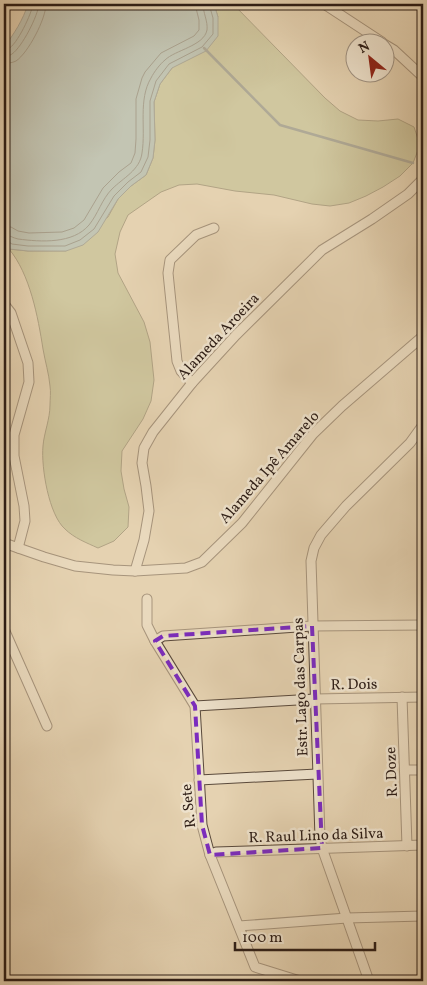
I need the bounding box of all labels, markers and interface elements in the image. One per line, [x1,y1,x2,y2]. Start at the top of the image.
north arrow [344,32,394,82]
text: N [355,37,373,59]
street label: Alameda Aroeira [173,289,265,385]
street label: Alameda Ipê Amarelo [215,407,325,529]
street label: Estr. Lago das Carpas [289,617,314,757]
street label: R. Dois [331,675,378,696]
street label: R. Doze [381,746,404,797]
street label: R. Sete [177,783,202,829]
street label: R. Raul Lino da Silva [248,824,384,849]
scale bar [235,920,374,952]
text: 100 m [242,928,282,949]

